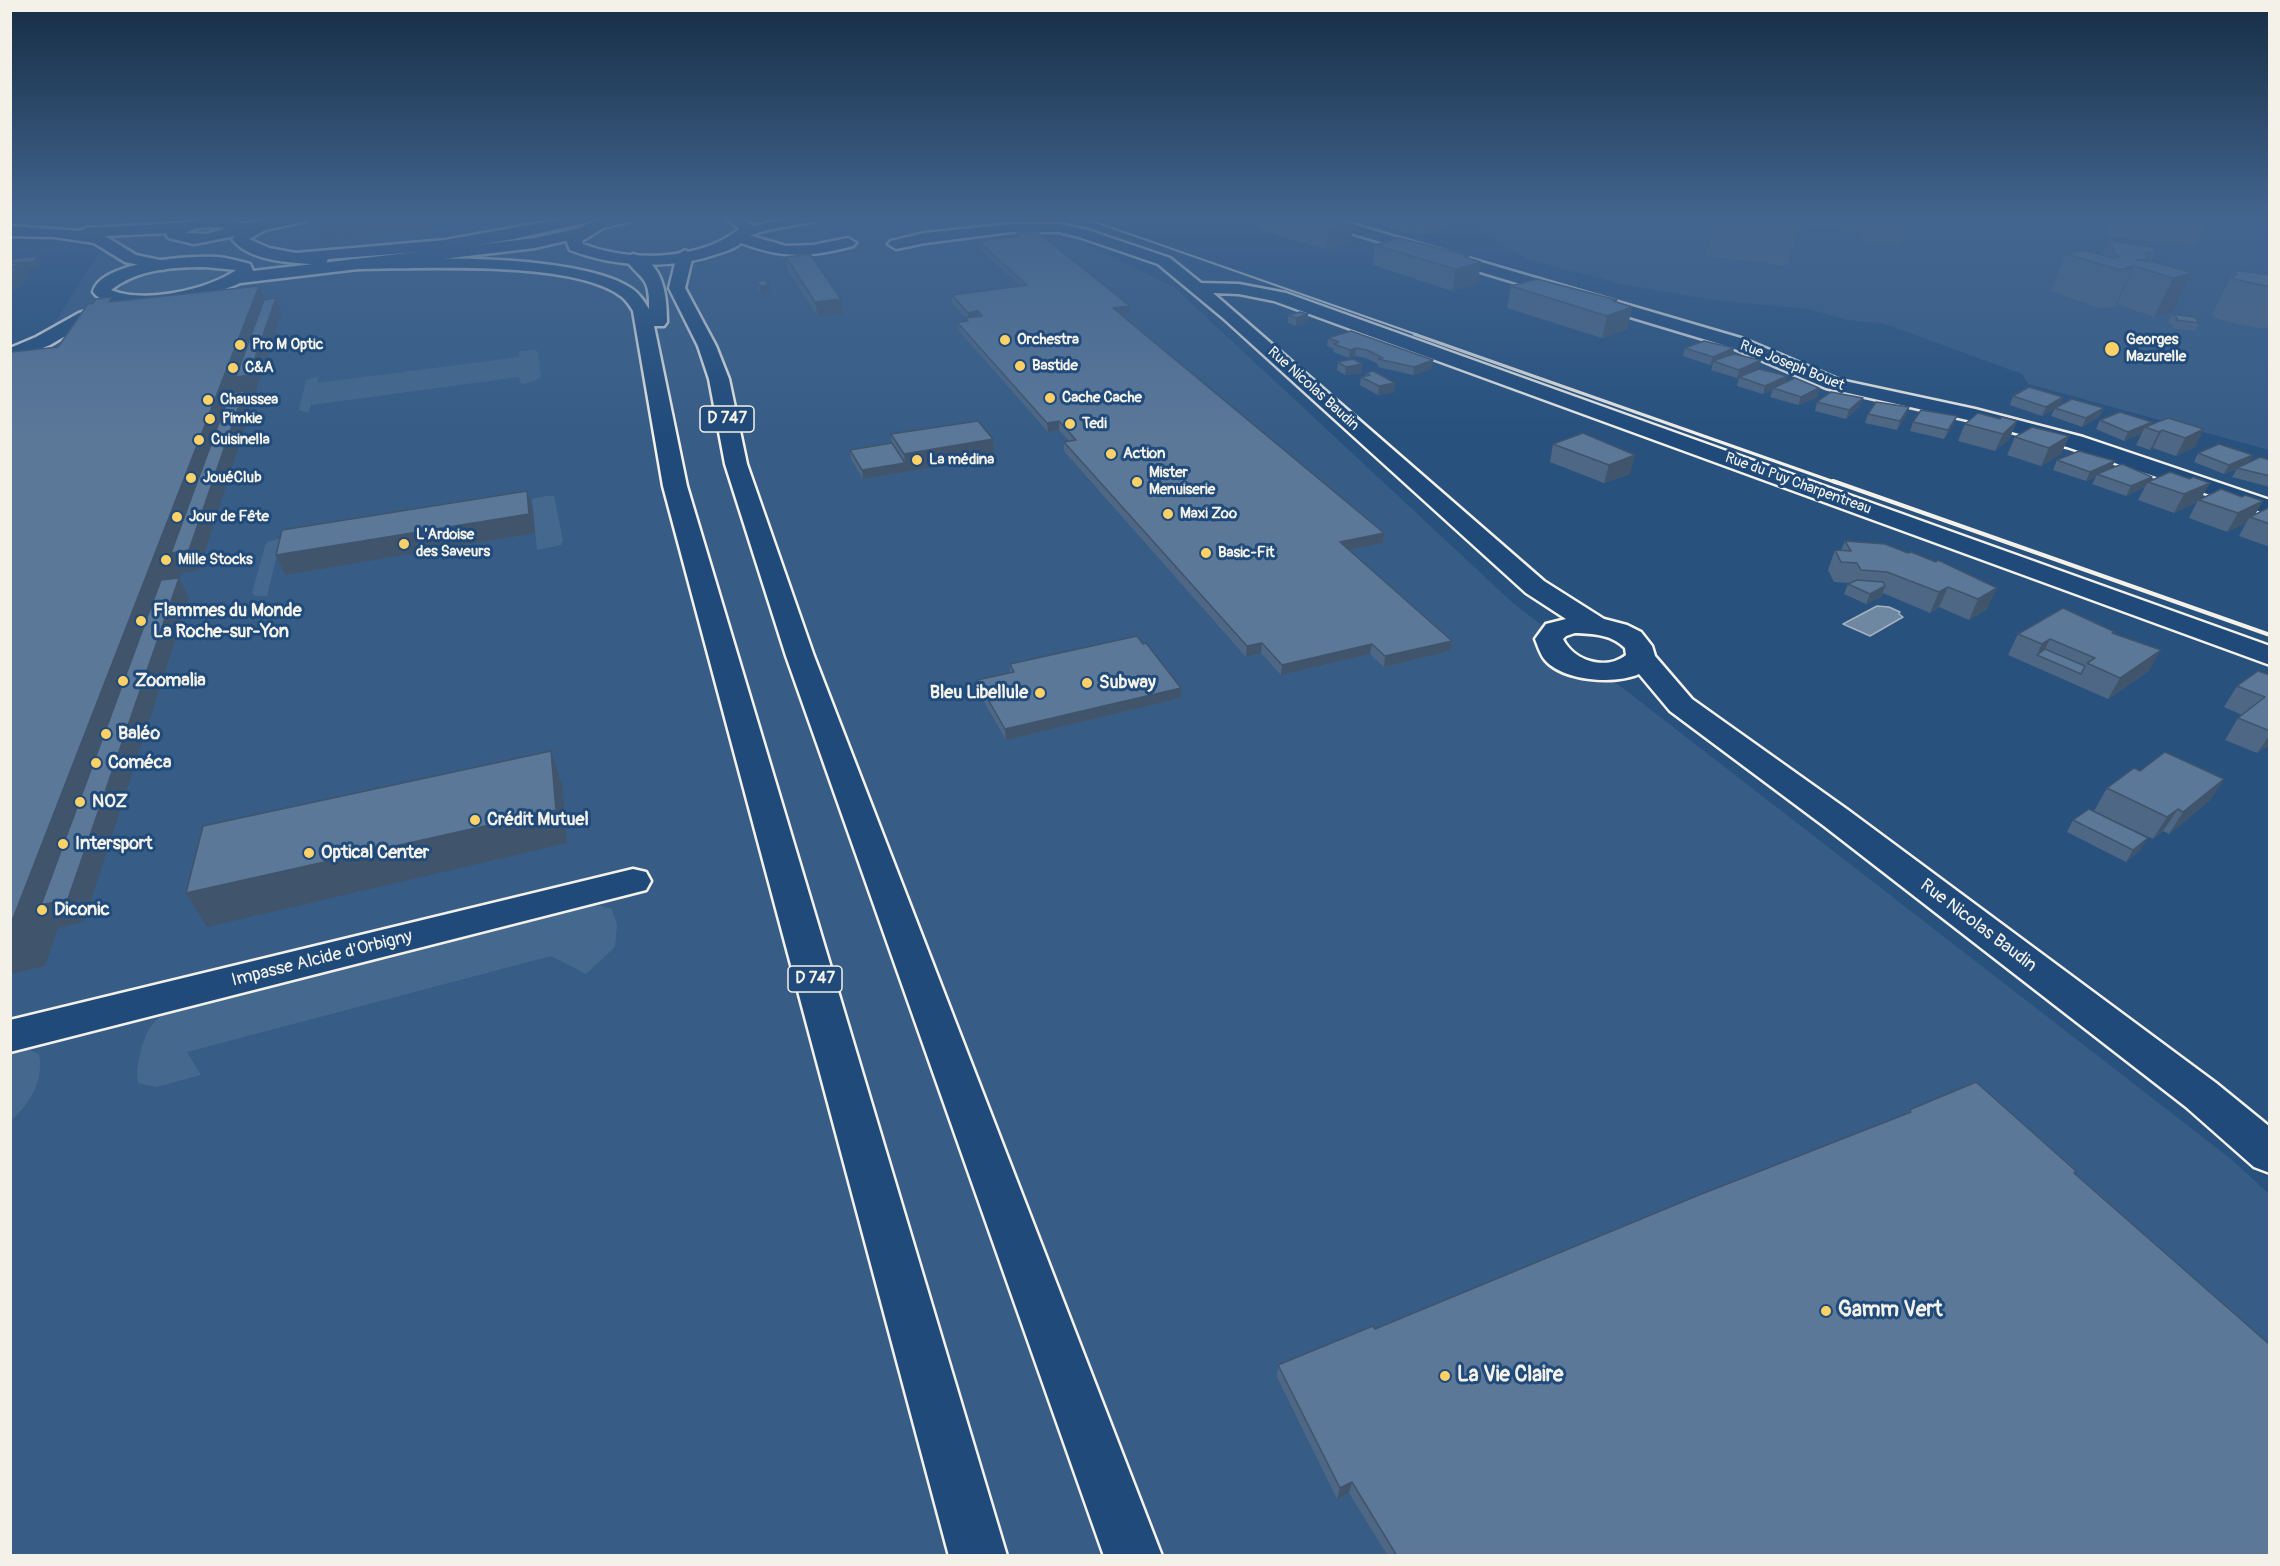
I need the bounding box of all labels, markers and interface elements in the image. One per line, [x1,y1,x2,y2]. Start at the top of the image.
place label: Orchestra [1017,331,1079,349]
place label: Georges Mazurelle [2126,331,2186,366]
marker: Orchestra [998,333,1012,347]
place label: Pro M Optic [252,336,323,354]
street label: Rue Joseph Bouet [1737,337,1847,395]
marker: Pro M Optic [233,338,247,352]
marker: Georges Mazurelle [2103,340,2121,358]
street label: Rue Nicolas Baudin [1264,343,1362,435]
place label: Bastide [1032,357,1078,375]
place label: C&A [245,359,273,377]
marker: Bastide [1013,359,1027,373]
marker: C&A [226,361,240,375]
place label: Cache Cache [1062,389,1142,407]
place label: Chaussea [220,391,278,409]
marker: Cache Cache [1043,391,1057,405]
marker: Chaussea [201,393,215,407]
road number: D 747 [700,406,754,432]
place label: Pimkie [222,410,262,428]
marker: Pimkie [203,412,217,426]
place label: Tedi [1082,415,1107,433]
marker: Tedi [1063,417,1077,431]
place label: Cuisinella [211,431,270,449]
marker: Cuisinella [192,433,206,447]
place label: Action [1123,445,1165,463]
marker: Action [1104,447,1118,461]
street label: Rue du Puy Charpentreau [1722,449,1874,519]
place label: La médina [929,451,994,469]
marker: La médina [910,453,924,467]
place label: Mister Menuiserie [1149,464,1215,499]
place label: JouéClub [203,469,261,487]
marker: JouéClub [184,471,198,485]
marker: Mister Menuiserie [1130,475,1144,489]
place label: Maxi Zoo [1180,505,1237,523]
marker: Maxi Zoo [1161,507,1175,521]
place label: Jour de Fête [189,508,269,526]
marker: Jour de Fête [170,510,184,524]
place label: L'Ardoise des Saveurs [416,526,490,561]
marker: L'Ardoise des Saveurs [397,537,411,551]
place label: Basic-Fit [1218,544,1275,562]
marker: Basic-Fit [1199,546,1213,560]
place label: Mille Stocks [178,551,253,569]
marker: Mille Stocks [159,553,173,567]
place label: Flammes du Monde La Roche-sur-Yon [153,600,302,642]
marker: Flammes du Monde La Roche-sur-Yon [134,614,148,628]
place label: Zoomalia [135,670,206,692]
place label: Subway [1099,672,1156,694]
marker: Zoomalia [116,674,130,688]
marker: Subway [1080,676,1094,690]
place label: Bleu Libellule [930,682,1028,704]
marker: Bleu Libellule [1033,686,1047,700]
place label: Baléo [118,723,160,745]
marker: Baléo [99,727,113,741]
place label: Coméca [108,752,171,774]
marker: Coméca [89,756,103,770]
place label: NOZ [92,791,128,813]
marker: NOZ [73,795,87,809]
place label: Crédit Mutuel [487,809,589,831]
marker: Crédit Mutuel [468,813,482,827]
place label: Intersport [75,833,153,855]
marker: Intersport [56,837,70,851]
place label: Optical Center [321,842,429,864]
marker: Optical Center [302,846,316,860]
street label: Rue Nicolas Baudin [1915,875,2041,977]
place label: Diconic [54,899,110,921]
marker: Diconic [35,903,49,917]
street label: Impasse Alcide d'Orbigny [229,926,415,992]
road number: D 747 [788,966,842,992]
place label: Gamm Vert [1838,1298,1942,1324]
marker: Gamm Vert [1819,1304,1833,1318]
place label: La Vie Claire [1457,1363,1563,1389]
marker: La Vie Claire [1438,1369,1452,1383]

